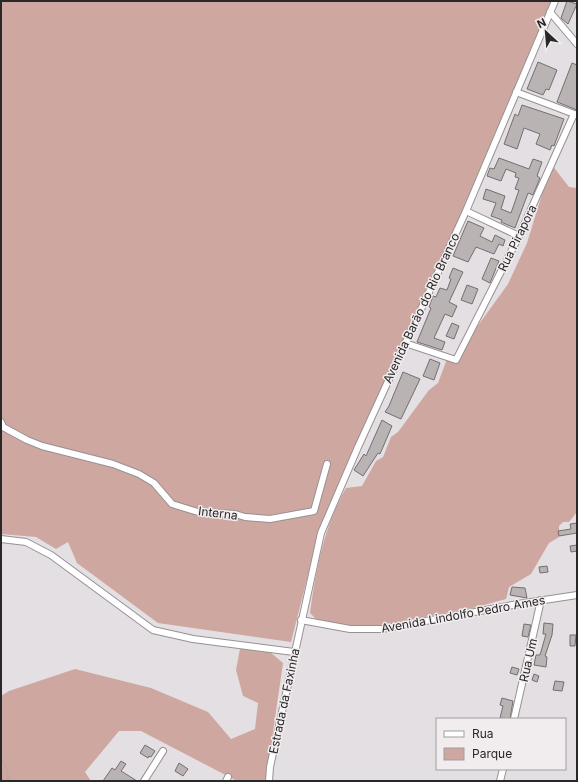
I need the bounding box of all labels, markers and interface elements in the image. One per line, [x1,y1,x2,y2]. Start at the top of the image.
north arrow [526,12,566,52]
text: N [535,15,548,31]
street label: Rua Pirapora [494,202,540,274]
street label: Avenida Barão do Rio Branco [380,230,462,386]
street label: Interna [197,503,239,523]
street label: Avenida Lindolfo Pedro Ames [380,592,546,636]
street label: Rua Um [516,637,540,683]
street label: Estrada da Faxinha [265,647,303,755]
legend [436,718,566,770]
text: Rua [472,726,494,741]
text: Parque [472,746,512,761]

